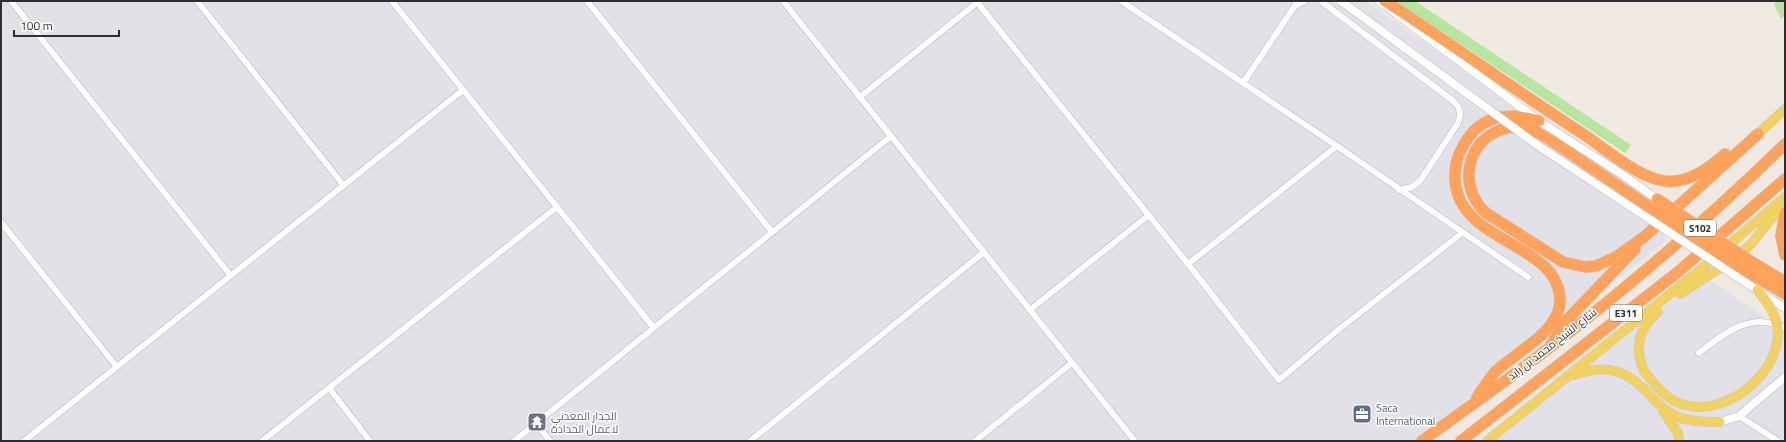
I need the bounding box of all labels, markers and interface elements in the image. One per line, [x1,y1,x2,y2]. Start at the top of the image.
scale bar [14,12,119,38]
text: 100 m [20,16,53,35]
road number: S102 [1684,220,1716,236]
street label: شارع الشيخ محمد بن زايد [1504,304,1600,384]
road number: E311 [1610,305,1642,321]
place label: Saca International [1376,400,1435,429]
office icon: Saca International [1351,403,1373,425]
place label: الجدار المعدني لاعمال الحدادة [551,408,618,437]
temple icon: الجدار المعدني لاعمال الحدادة [526,411,548,433]

